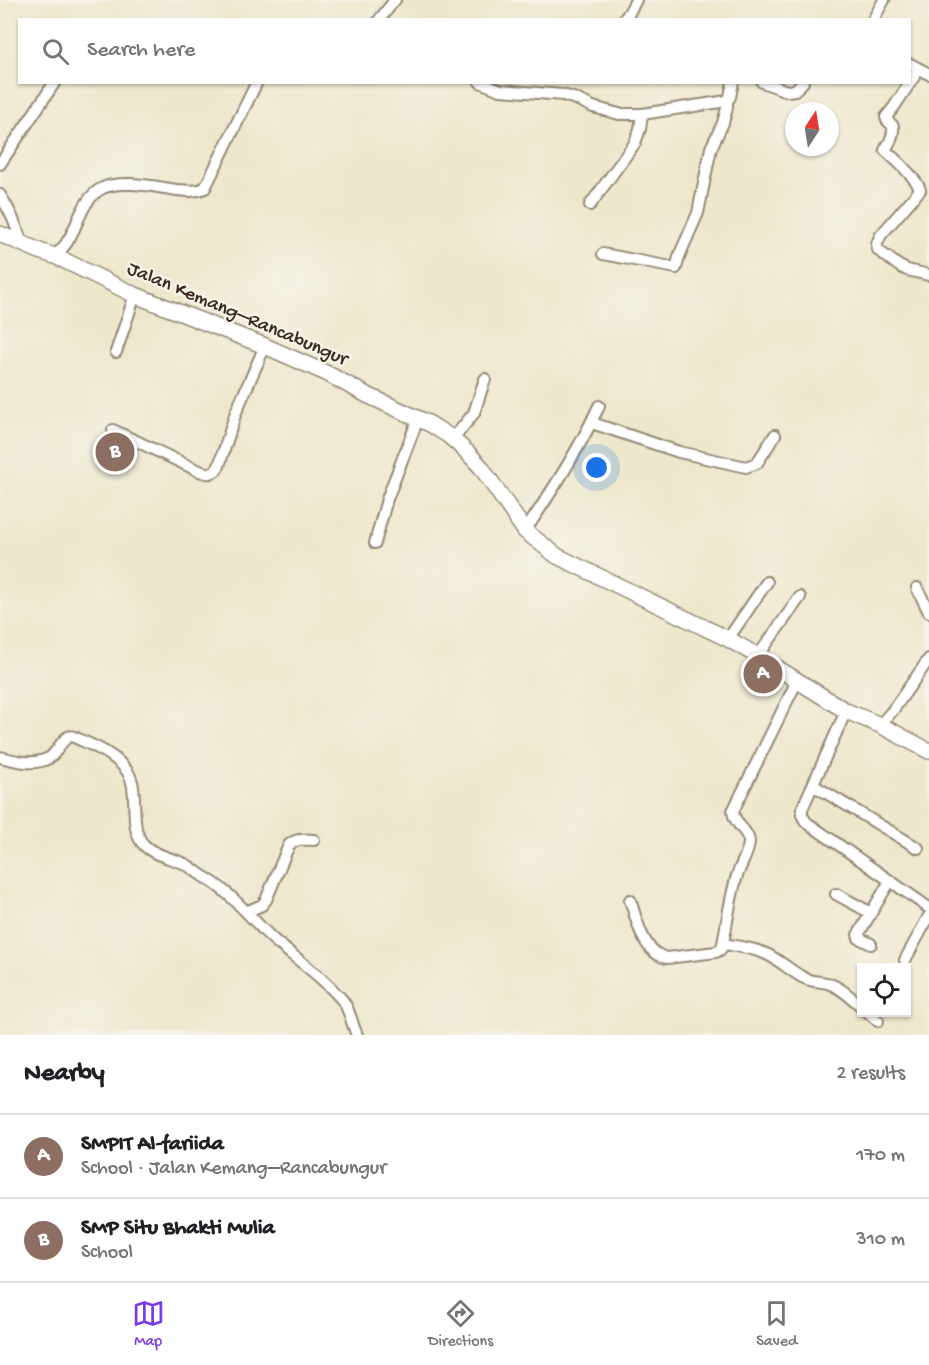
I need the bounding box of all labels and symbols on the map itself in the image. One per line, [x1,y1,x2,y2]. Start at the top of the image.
north arrow [785,102,839,156]
street label: Jalan Kemang–Rancabungur [123,258,353,373]
pin: B [96,430,134,474]
your location [582,453,611,482]
pin: A [744,652,783,696]

